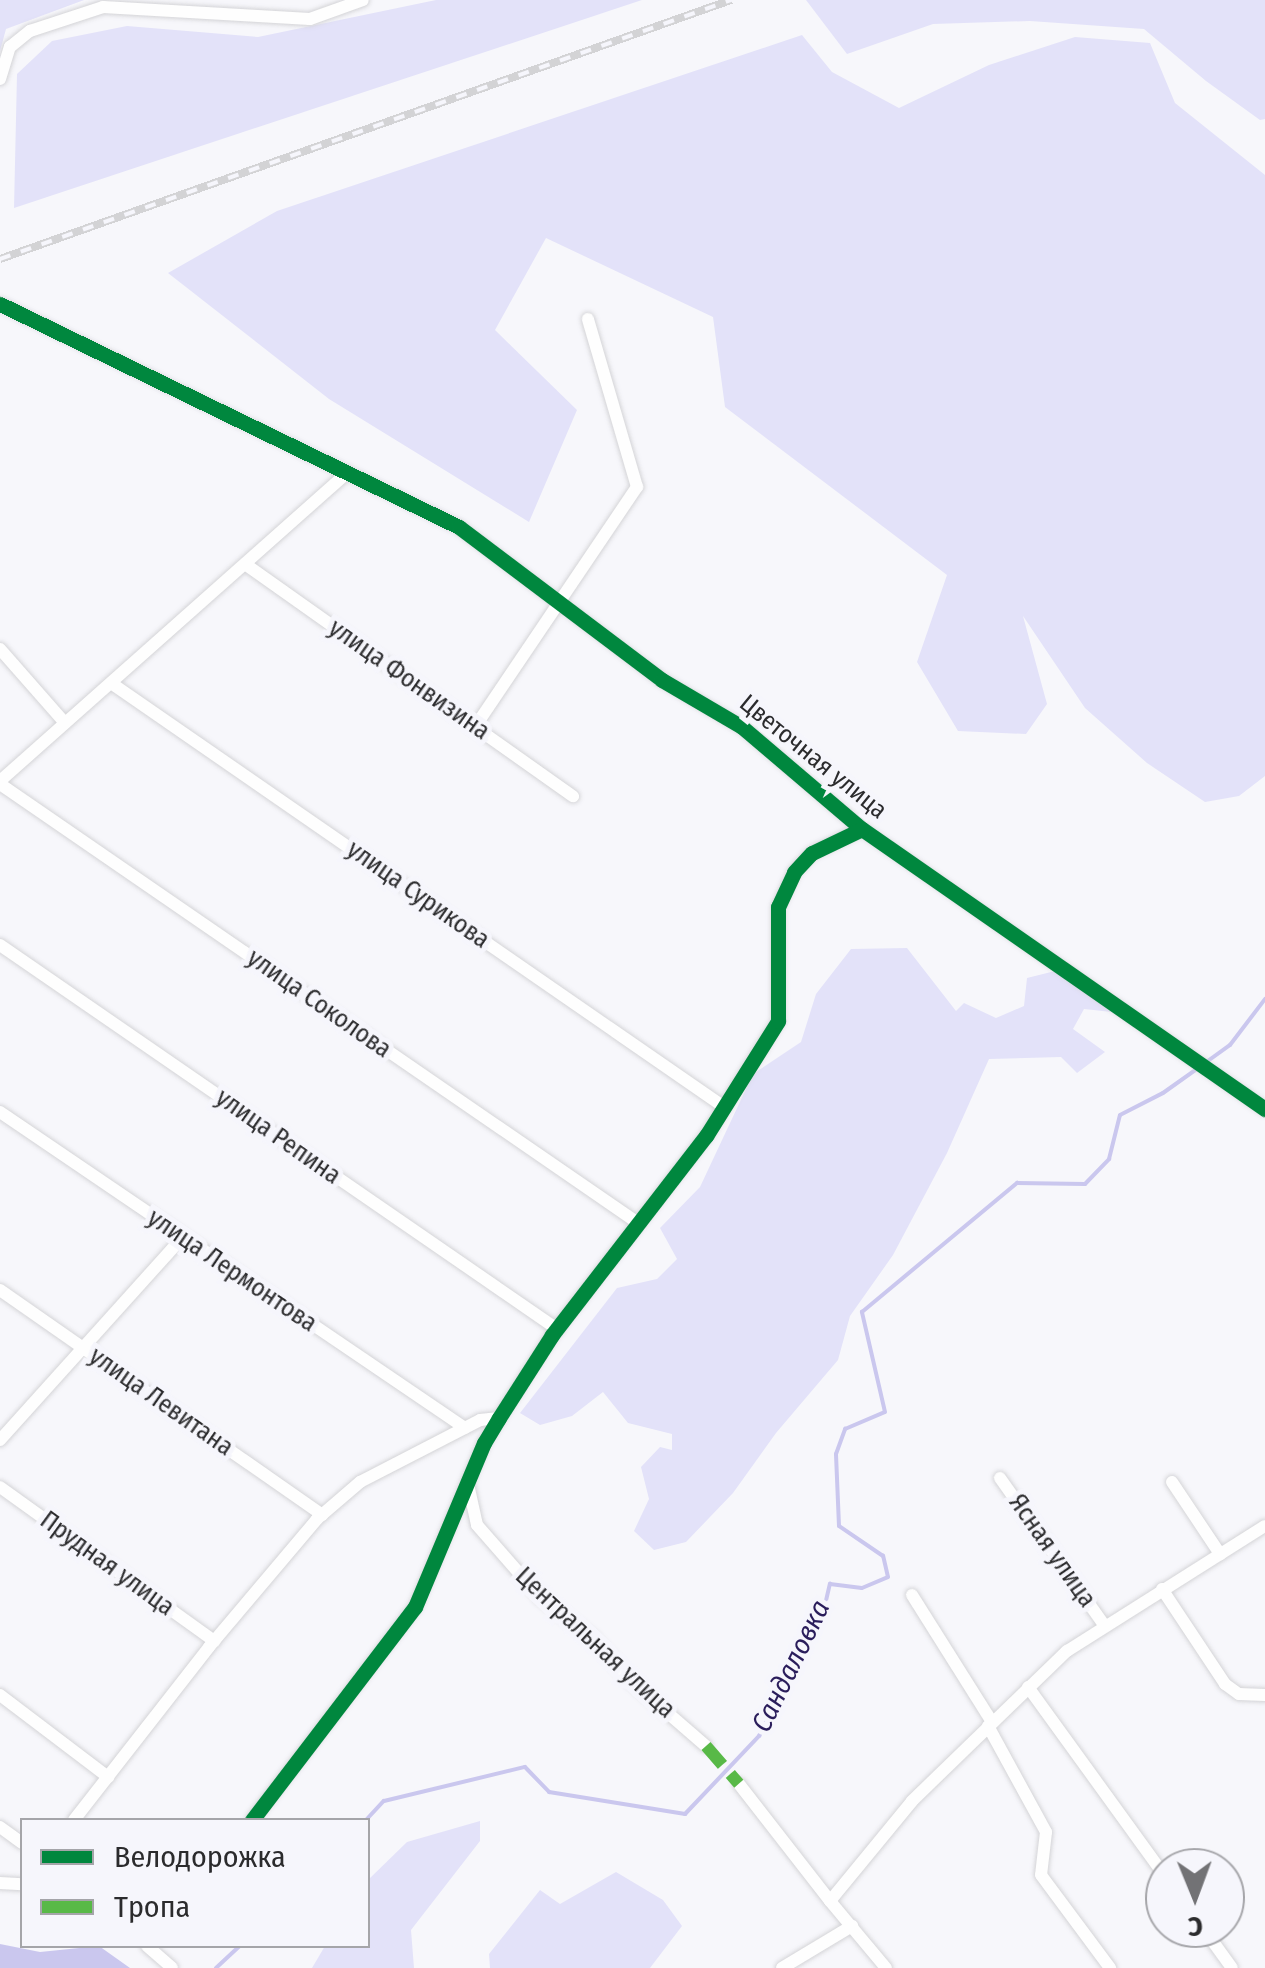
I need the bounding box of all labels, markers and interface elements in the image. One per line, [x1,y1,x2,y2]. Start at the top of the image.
street label: улица Фонвизина [323,613,495,747]
street label: Цветочная улица [733,688,893,826]
street label: улица Сурикова [341,835,495,955]
street label: улица Соколова [241,943,397,1065]
street label: улица Репина [210,1083,346,1191]
street label: улица Лермонтова [142,1203,322,1339]
street label: улица Левитана [83,1341,239,1463]
street label: Ясная улица [1002,1489,1102,1613]
street label: Прудная улица [34,1505,180,1623]
street label: Центральная улица [509,1561,681,1725]
water label: Сандаловка [745,1595,837,1737]
legend [20,1818,370,1948]
text: Велодорожка [114,1839,286,1875]
north arrow [1145,1848,1245,1948]
text: Тропа [114,1889,190,1925]
text: С [1188,1910,1203,1943]

